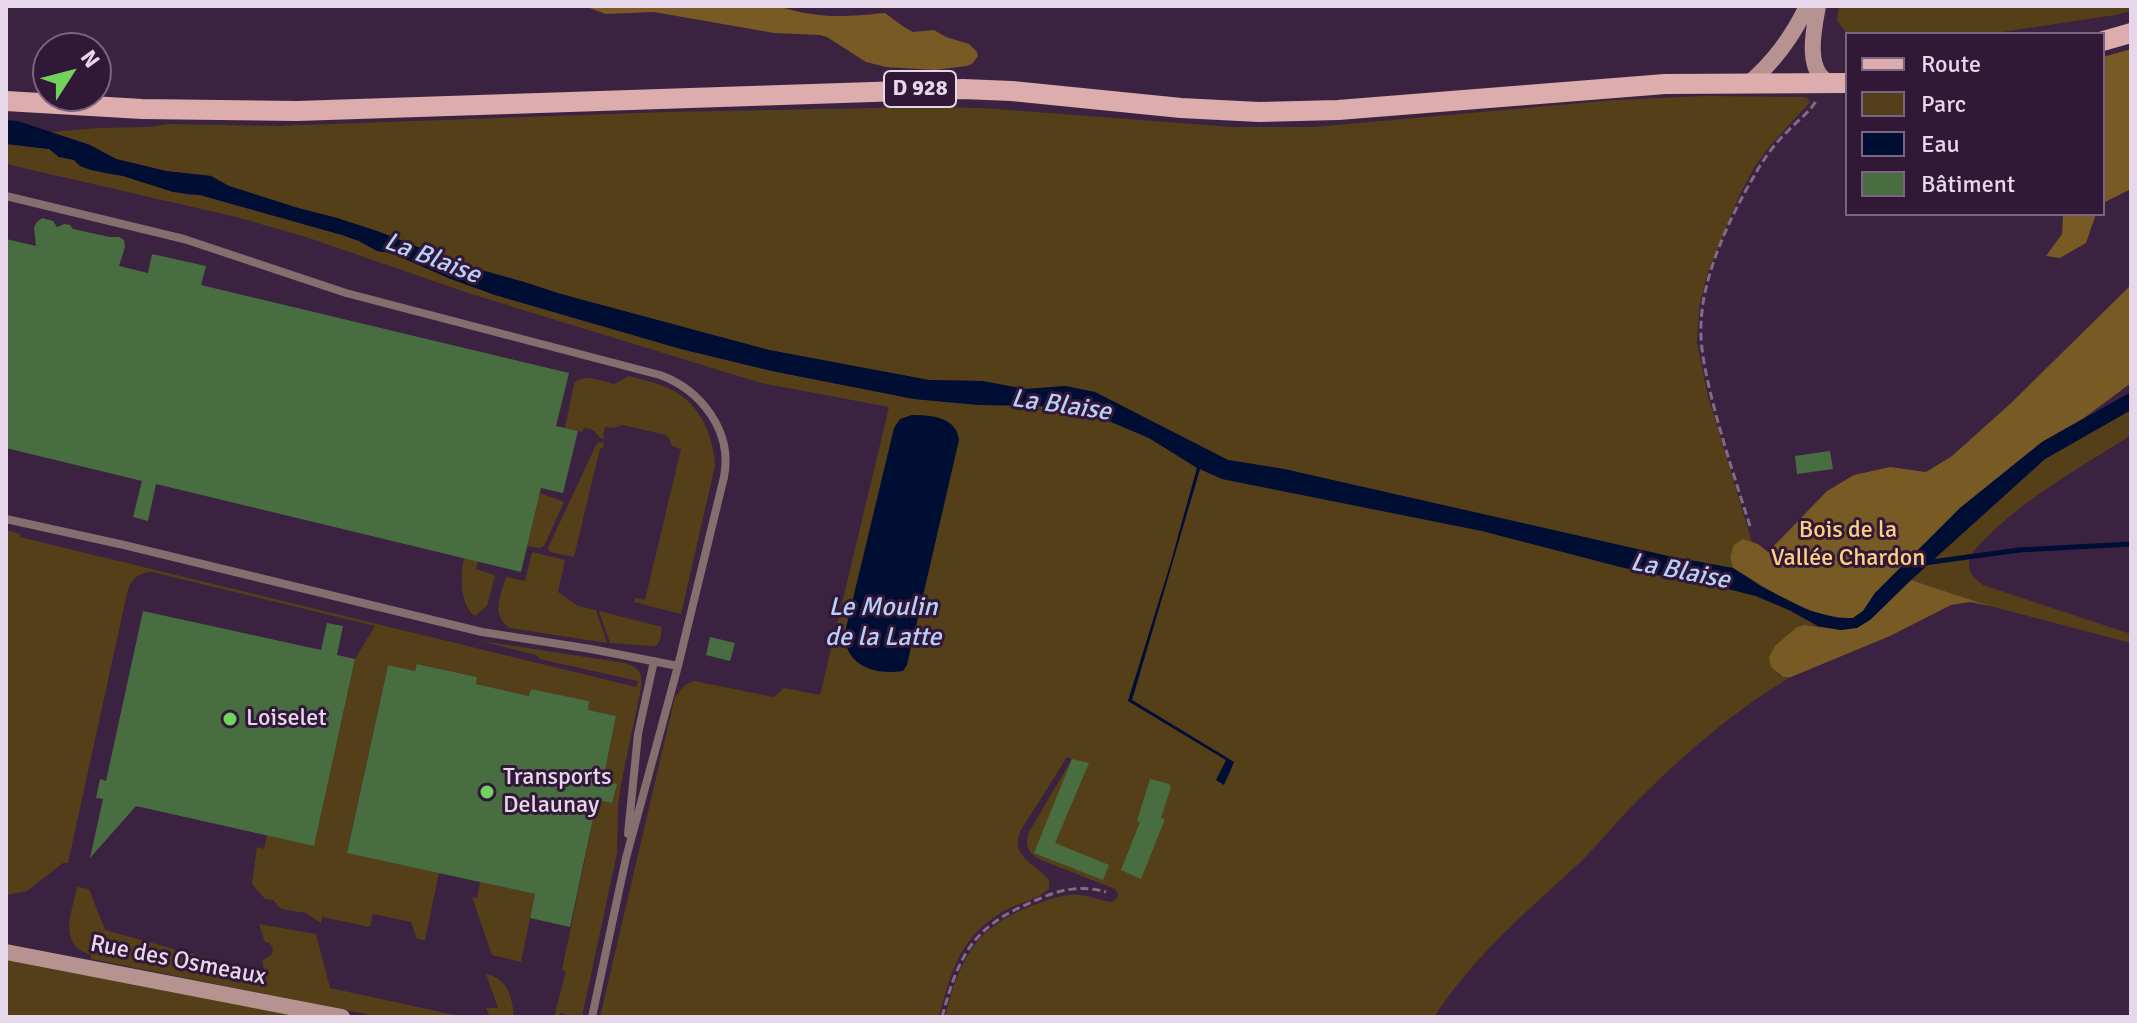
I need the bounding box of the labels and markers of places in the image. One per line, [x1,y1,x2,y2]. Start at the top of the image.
place label: Loiselet [246,705,327,733]
marker: Loiselet [221,710,239,728]
place label: Transports Delaunay [503,764,611,820]
marker: Transports Delaunay [478,783,496,801]

